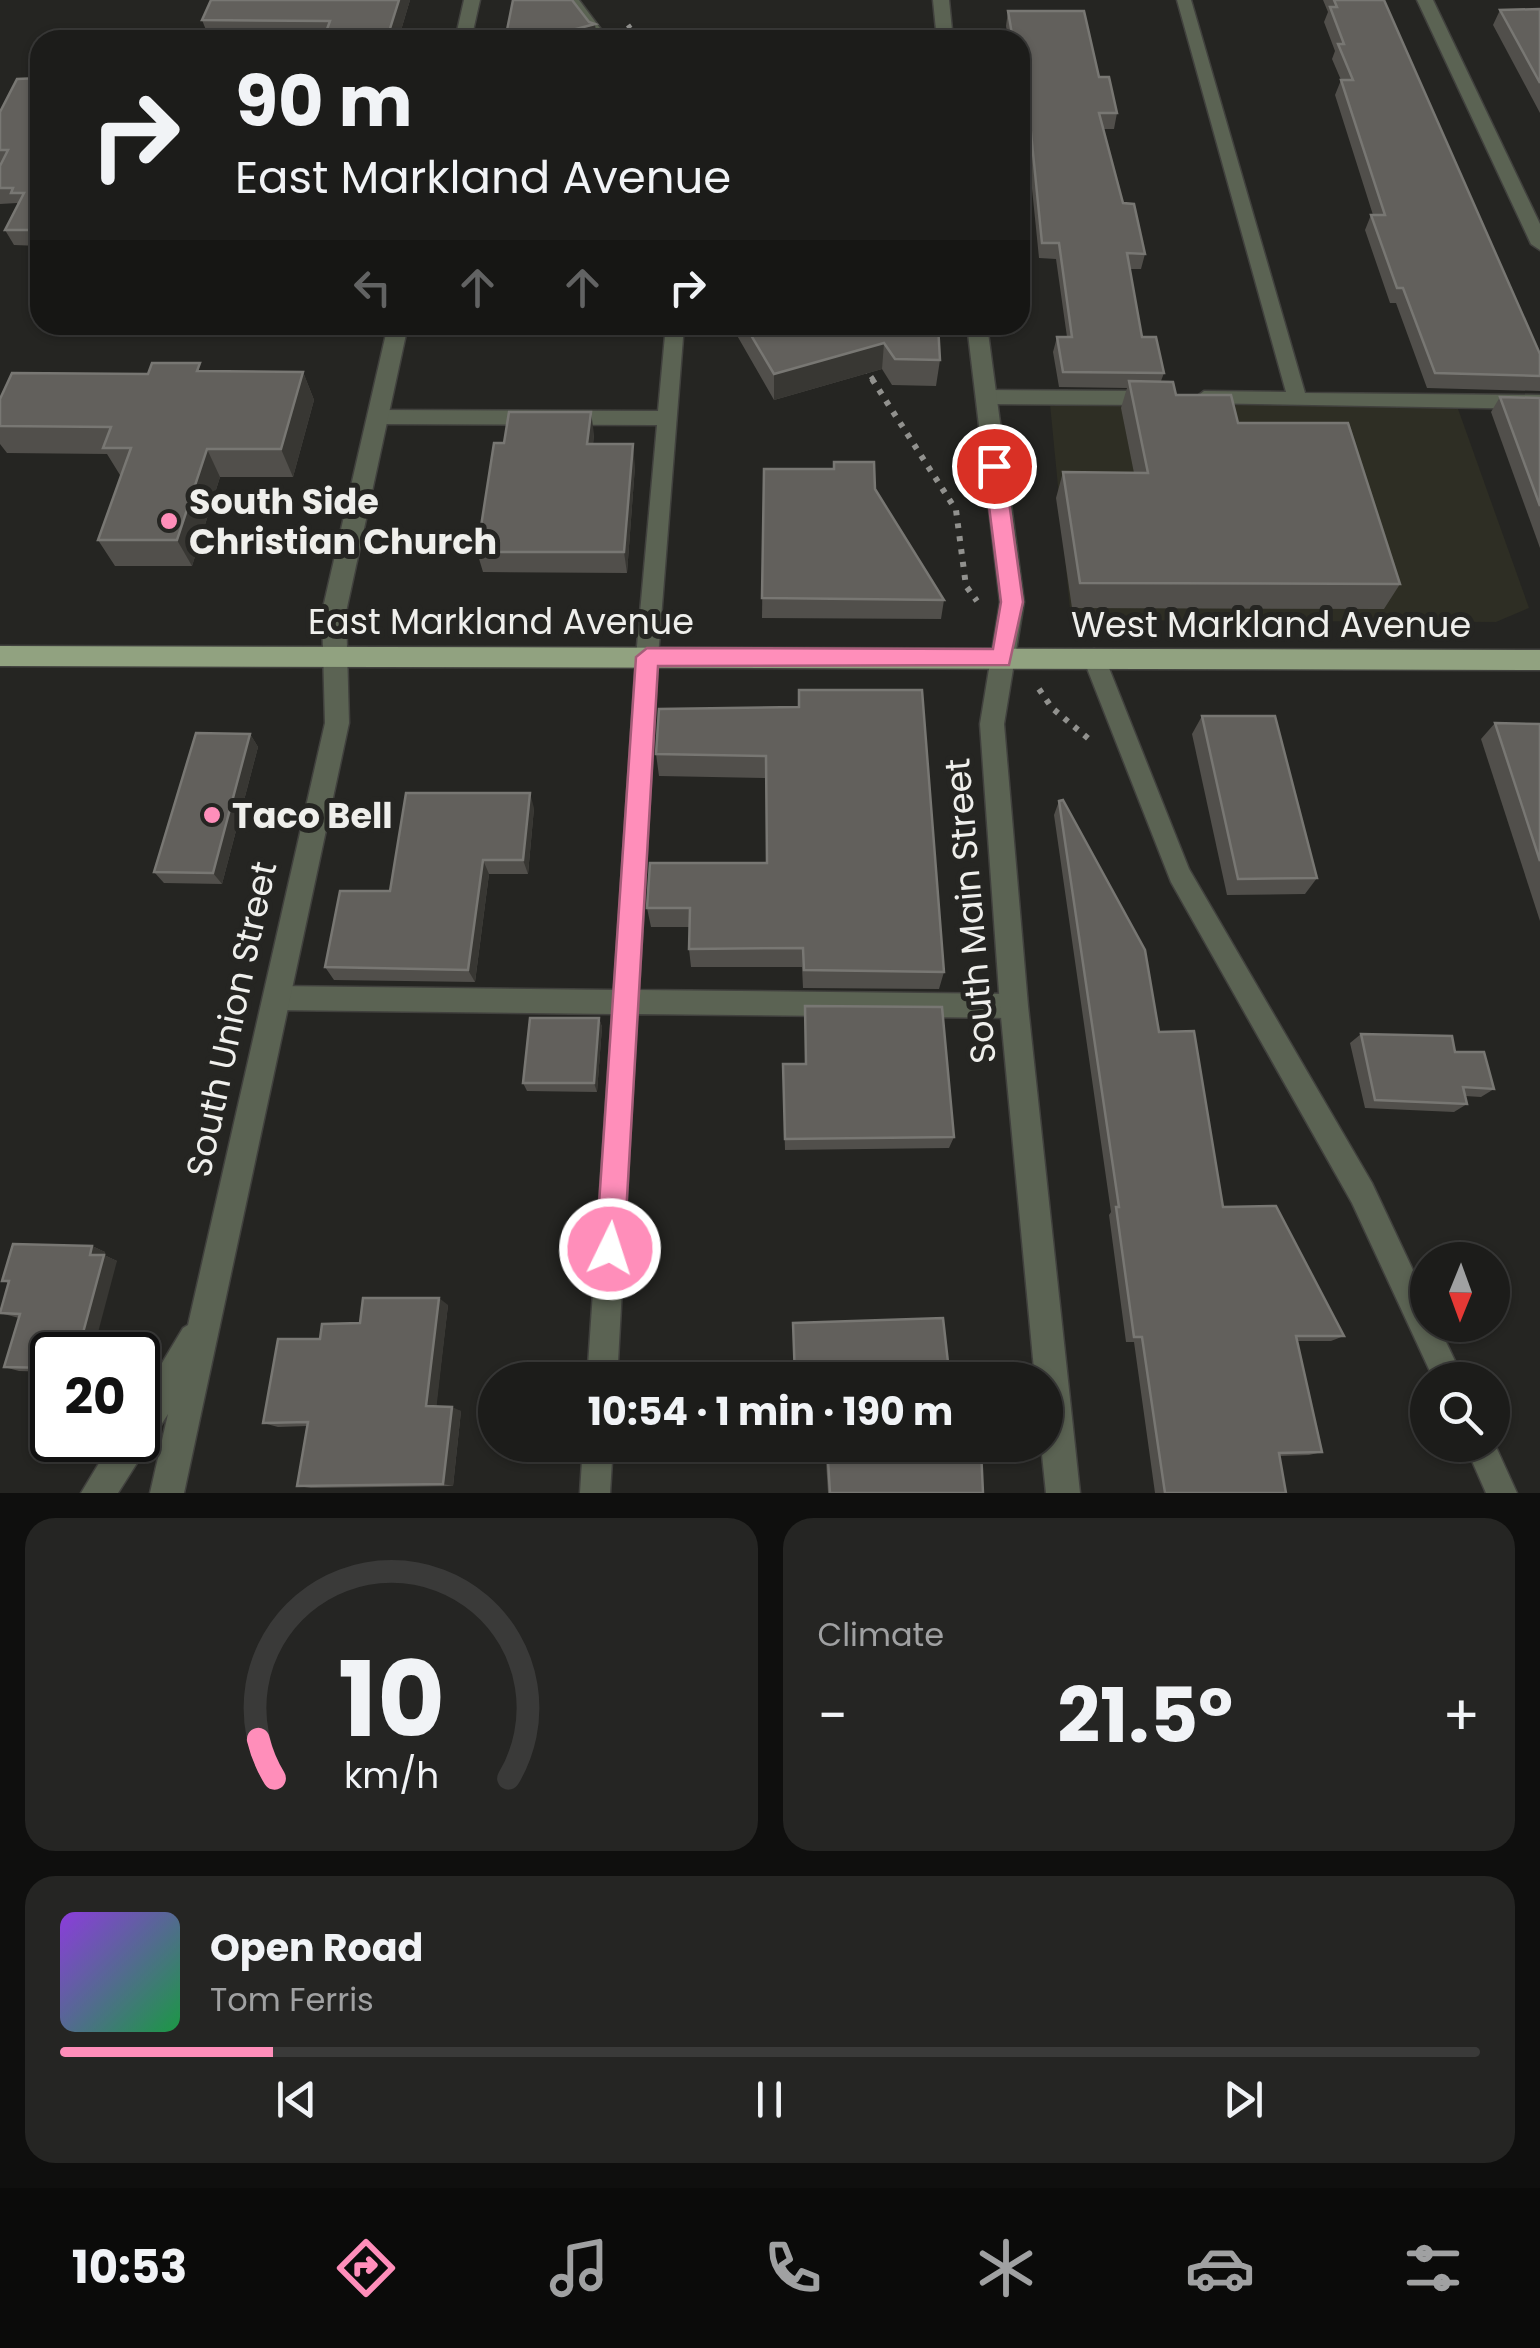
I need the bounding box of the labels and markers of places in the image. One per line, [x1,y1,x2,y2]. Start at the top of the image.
pin [952,424,1037,509]
place label: South Side Christian Church [189,477,497,566]
marker: South Side Christian Church [158,510,180,532]
place label: Taco Bell [232,791,393,840]
marker: Taco Bell [201,804,223,826]

